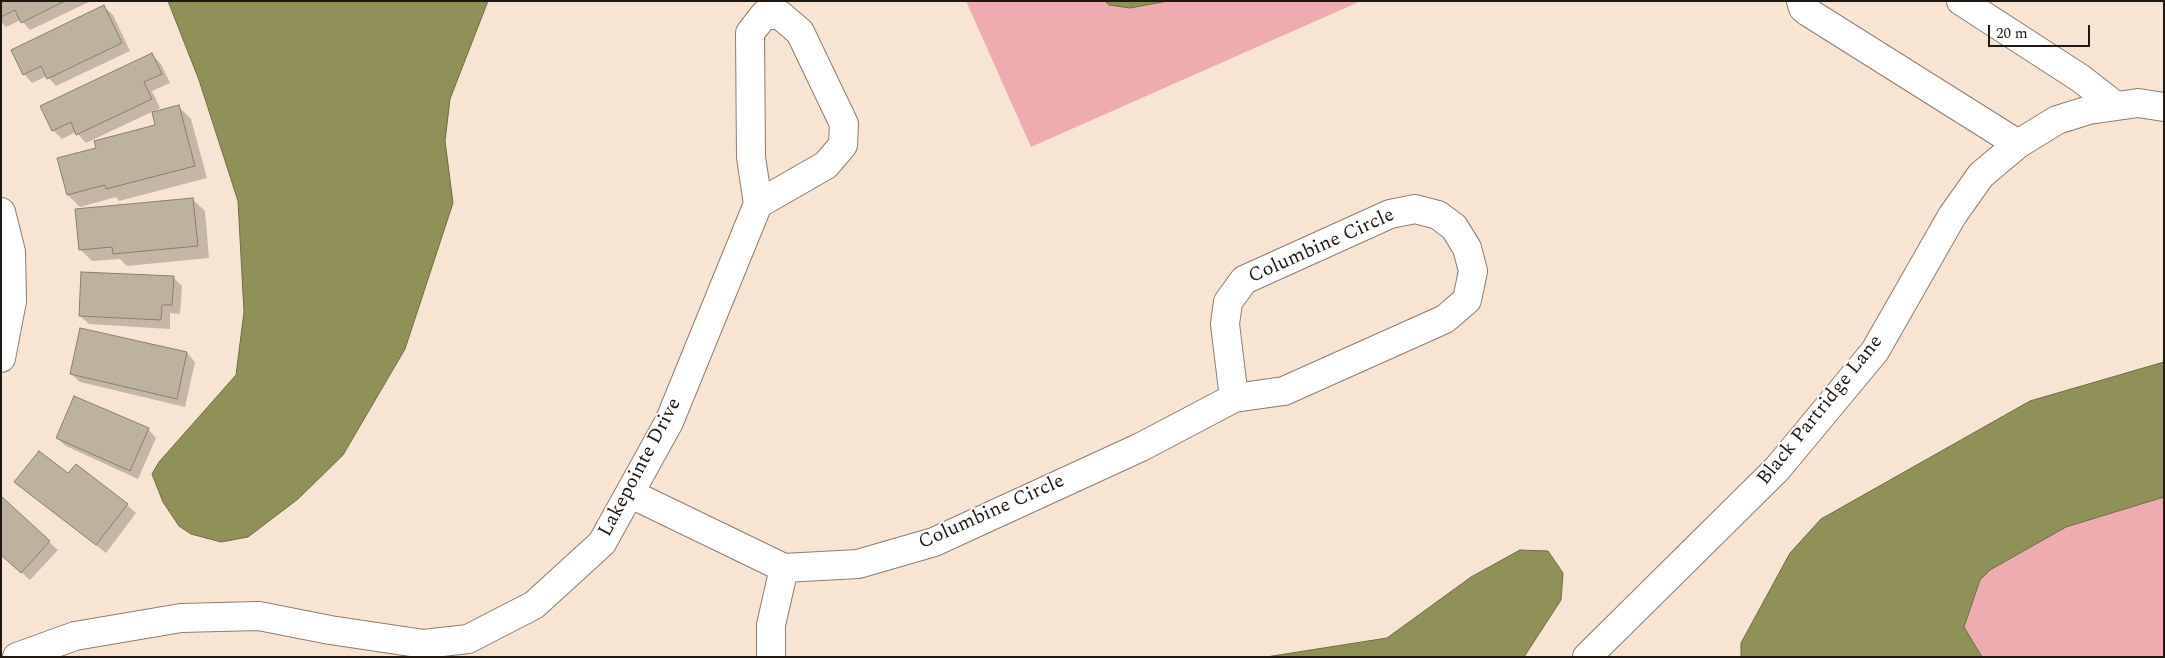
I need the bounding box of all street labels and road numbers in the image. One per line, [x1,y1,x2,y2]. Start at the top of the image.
street label: Columbine Circle [1245,204,1399,290]
street label: Black Partridge Lane [1753,331,1889,491]
street label: Lakepointe Drive [594,395,688,541]
street label: Columbine Circle [915,470,1069,556]

